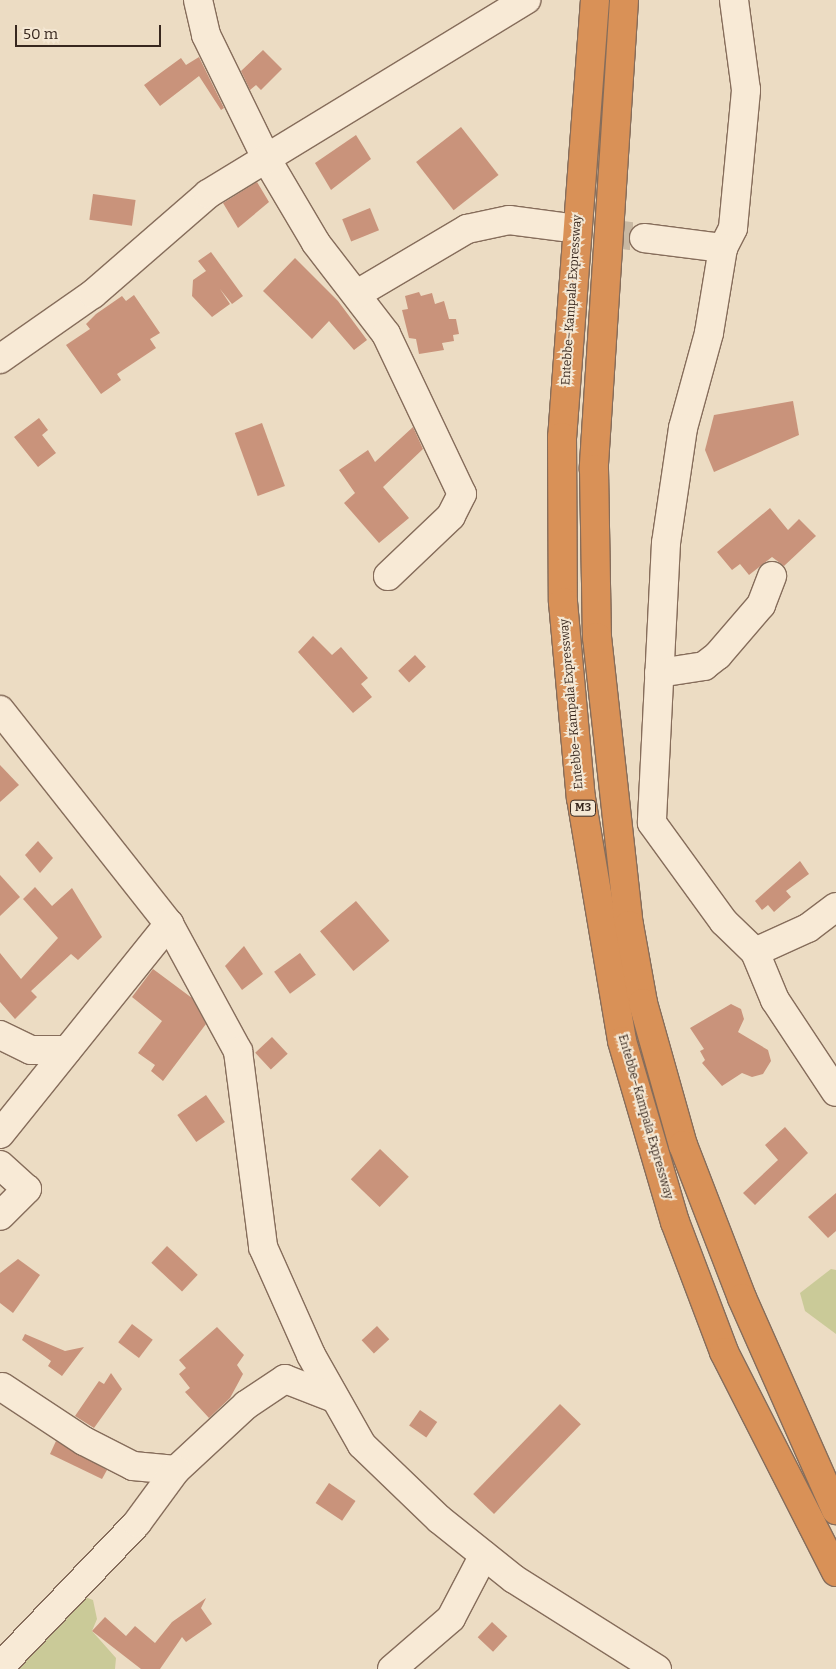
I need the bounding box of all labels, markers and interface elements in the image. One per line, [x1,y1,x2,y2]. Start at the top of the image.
scale bar [18,15,164,47]
text: 50 m [23,25,58,43]
street label: Entebbe–Kampala Expressway [559,214,585,386]
street label: Entebbe–Kampala Expressway [557,618,587,790]
road number: M3 [569,800,597,816]
street label: Entebbe–Kampala Expressway [615,1033,675,1201]

